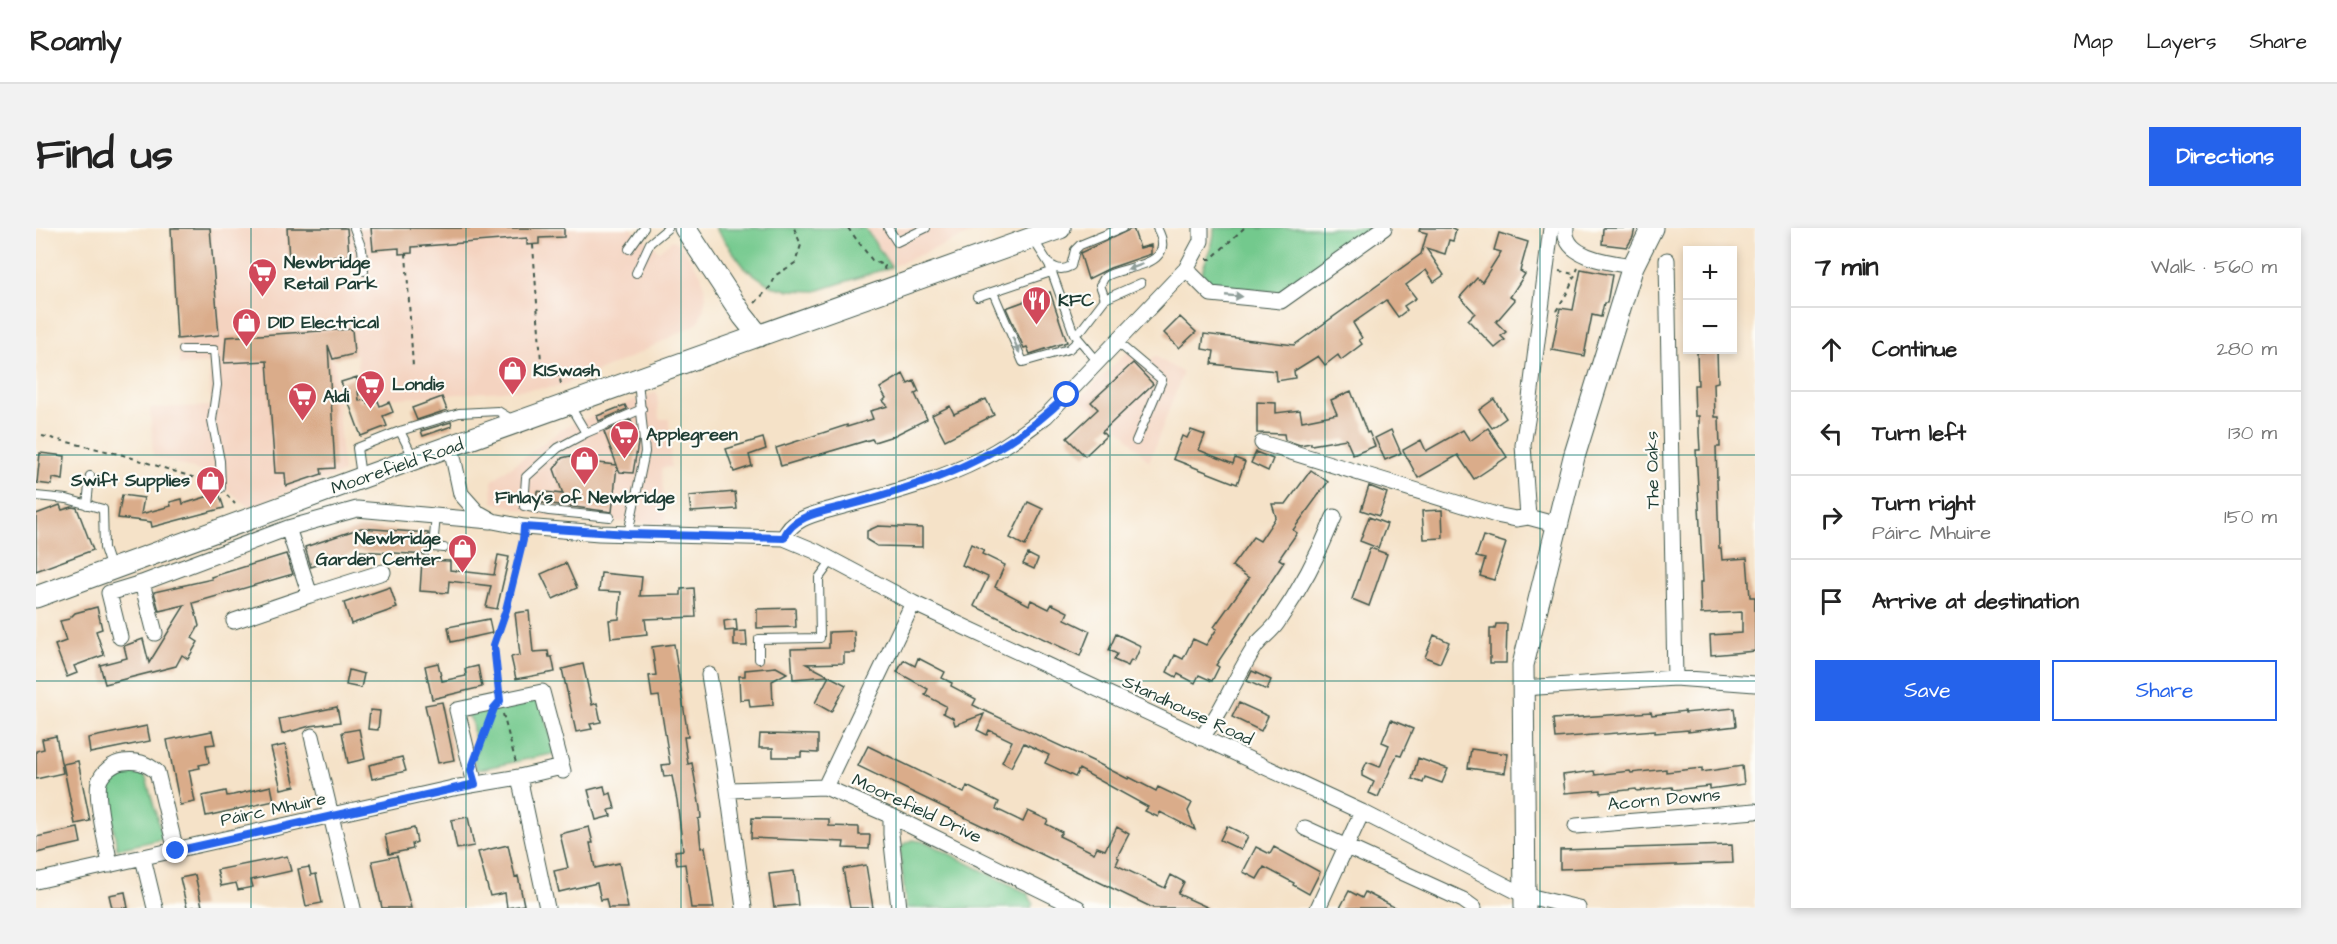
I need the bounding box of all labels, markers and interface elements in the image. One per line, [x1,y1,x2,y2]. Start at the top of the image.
text: Roamly [30,22,122,61]
text: Map [2073,27,2113,56]
text: Layers [2146,27,2216,56]
text: Share [2249,27,2307,56]
text: Find us [36,127,173,185]
button: Directions [2149,127,2301,186]
map controls [1683,246,1737,354]
button: + [1683,246,1737,300]
text: 7 min [1815,249,1879,285]
place label: Newbridge Retail Park [284,250,378,296]
text: Walk · 560 m [2151,253,2277,281]
supermarket icon: Newbridge Retail Park [247,256,279,298]
one-way arrow [1126,263,1144,273]
restaurant icon: KFC [1021,284,1053,326]
place label: KFC [1058,288,1094,313]
one-way arrow [1225,291,1244,301]
button: − [1683,300,1737,354]
shop icon: DID Electrical [231,306,263,348]
place label: DID Electrical [268,310,379,335]
icon: ahead [1815,333,1848,366]
text: Continue [1872,334,1957,365]
text: 280 m [2216,335,2277,363]
one-way arrow [1011,337,1021,355]
shop icon: KISwash [496,354,528,396]
place label: KISwash [533,358,601,383]
supermarket icon: Londis [355,368,387,410]
place label: Londis [392,372,445,397]
supermarket icon: Aldi [286,380,318,422]
route start [1053,381,1079,407]
place label: Aldi [323,384,350,409]
icon: left [1815,417,1848,450]
supermarket icon: Applegreen [609,418,641,460]
text: Turn left [1872,418,1966,449]
text: 130 m [2228,419,2277,447]
place label: Applegreen [646,422,738,448]
street label: The Oaks [1639,431,1666,509]
street label: Moorefield Road [328,432,467,501]
shop icon: Finlay's of Newbridge [569,444,601,486]
shop icon: Swift Supplies [195,464,227,506]
place label: Swift Supplies [70,468,190,493]
place label: Finlay's of Newbridge [495,485,675,511]
text: Turn right [1872,488,1975,519]
icon: right [1815,501,1848,534]
text: 150 m [2224,503,2277,531]
text: Páirc Mhuire [1872,519,1991,547]
place label: Newbridge Garden Center [316,526,441,572]
shop icon: Newbridge Garden Center [446,532,478,574]
icon: arrive [1815,585,1848,618]
text: Arrive at destination [1872,586,2079,617]
button: Save [1815,660,2040,721]
button: Share [2052,660,2277,721]
street label: Standhouse Road [1118,669,1257,752]
street label: Moorefield Drive [848,767,986,850]
street label: Acorn Downs [1606,782,1722,817]
street label: Páirc Mhuire [218,786,328,833]
route end [162,837,188,863]

